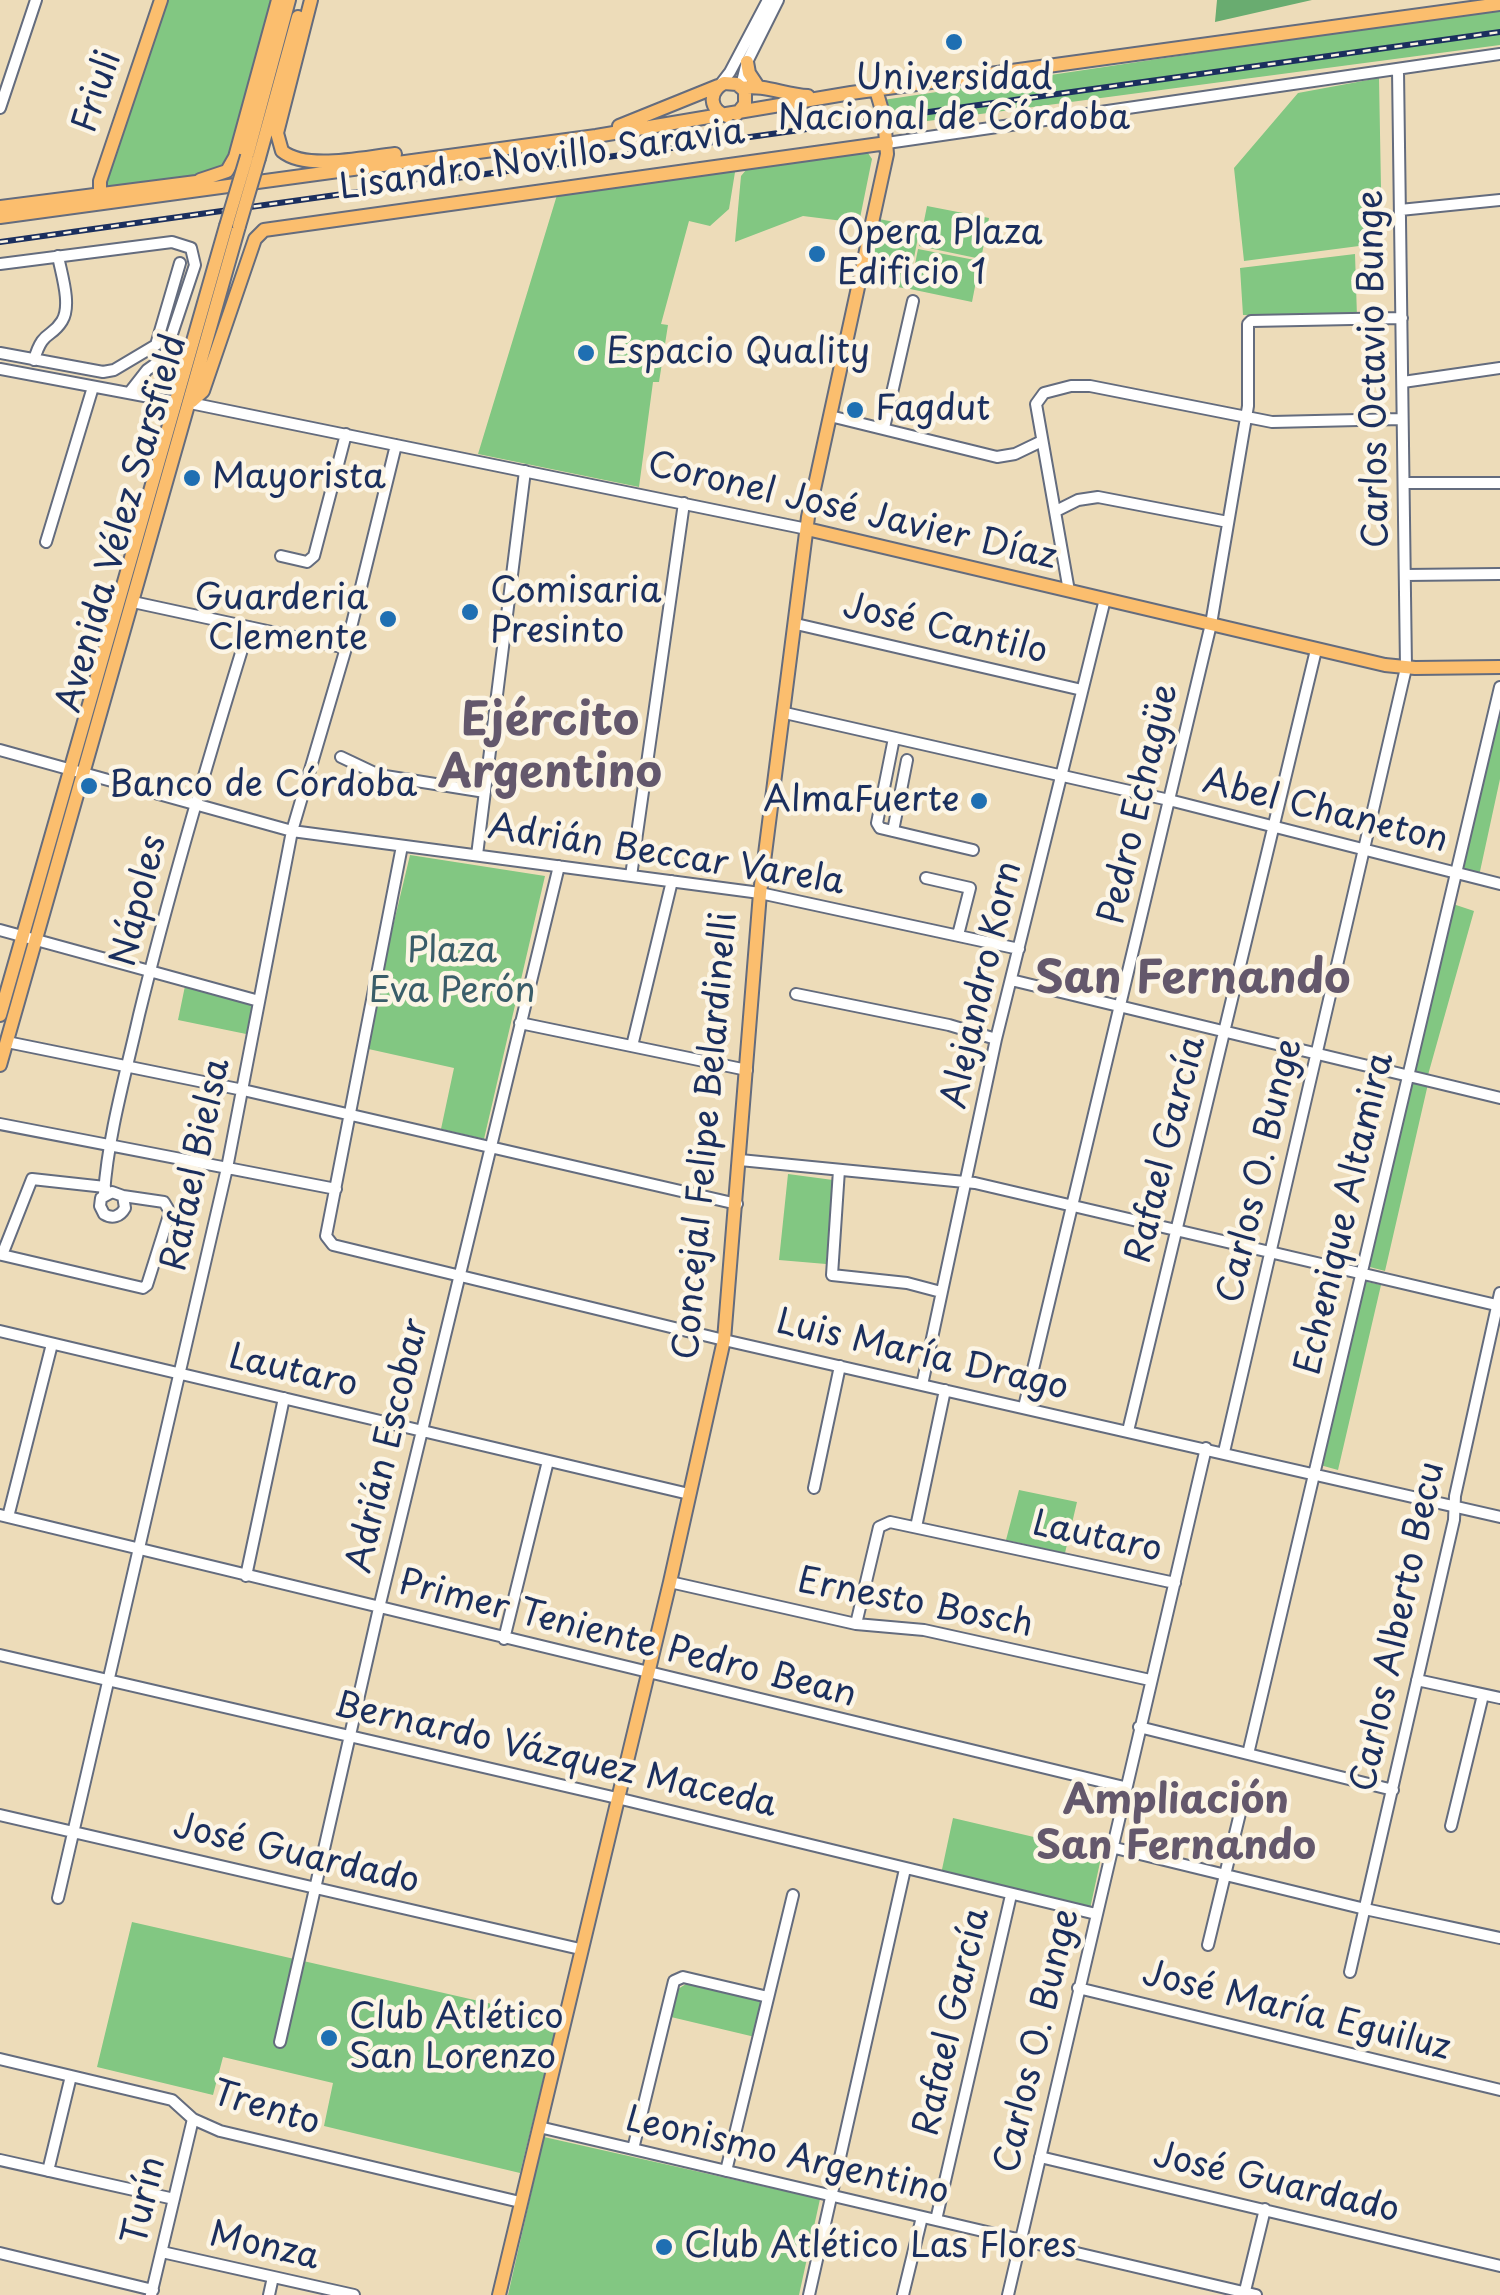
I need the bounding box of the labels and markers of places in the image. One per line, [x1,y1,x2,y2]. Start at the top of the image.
marker: Universidad Nacional de Córdoba [943,31,965,53]
place label: Universidad Nacional de Córdoba [778,58,1130,140]
place label: Opera Plaza Edificio 1 [837,213,1043,295]
marker: Opera Plaza Edificio 1 [806,243,828,265]
place label: Espacio Quality [606,332,870,374]
marker: Espacio Quality [575,342,597,364]
place label: Fagdut [875,389,990,431]
marker: Fagdut [844,399,866,421]
place label: Mayorista [212,457,386,499]
marker: Mayorista [181,467,203,489]
place label: Comisaria Presinto [490,571,661,653]
place label: Guarderia Clemente [195,578,368,660]
marker: Comisaria Presinto [459,601,481,623]
marker: Guarderia Clemente [377,608,399,630]
place label: Banco de Córdoba [109,765,417,807]
marker: Banco de Córdoba [78,775,100,797]
place label: AlmaFuerte [763,780,959,822]
marker: AlmaFuerte [968,790,990,812]
place label: Club Atlético San Lorenzo [349,1997,564,2079]
marker: Club Atlético San Lorenzo [318,2027,340,2049]
place label: Club Atlético Las Flores [684,2226,1077,2268]
marker: Club Atlético Las Flores [653,2236,675,2258]

